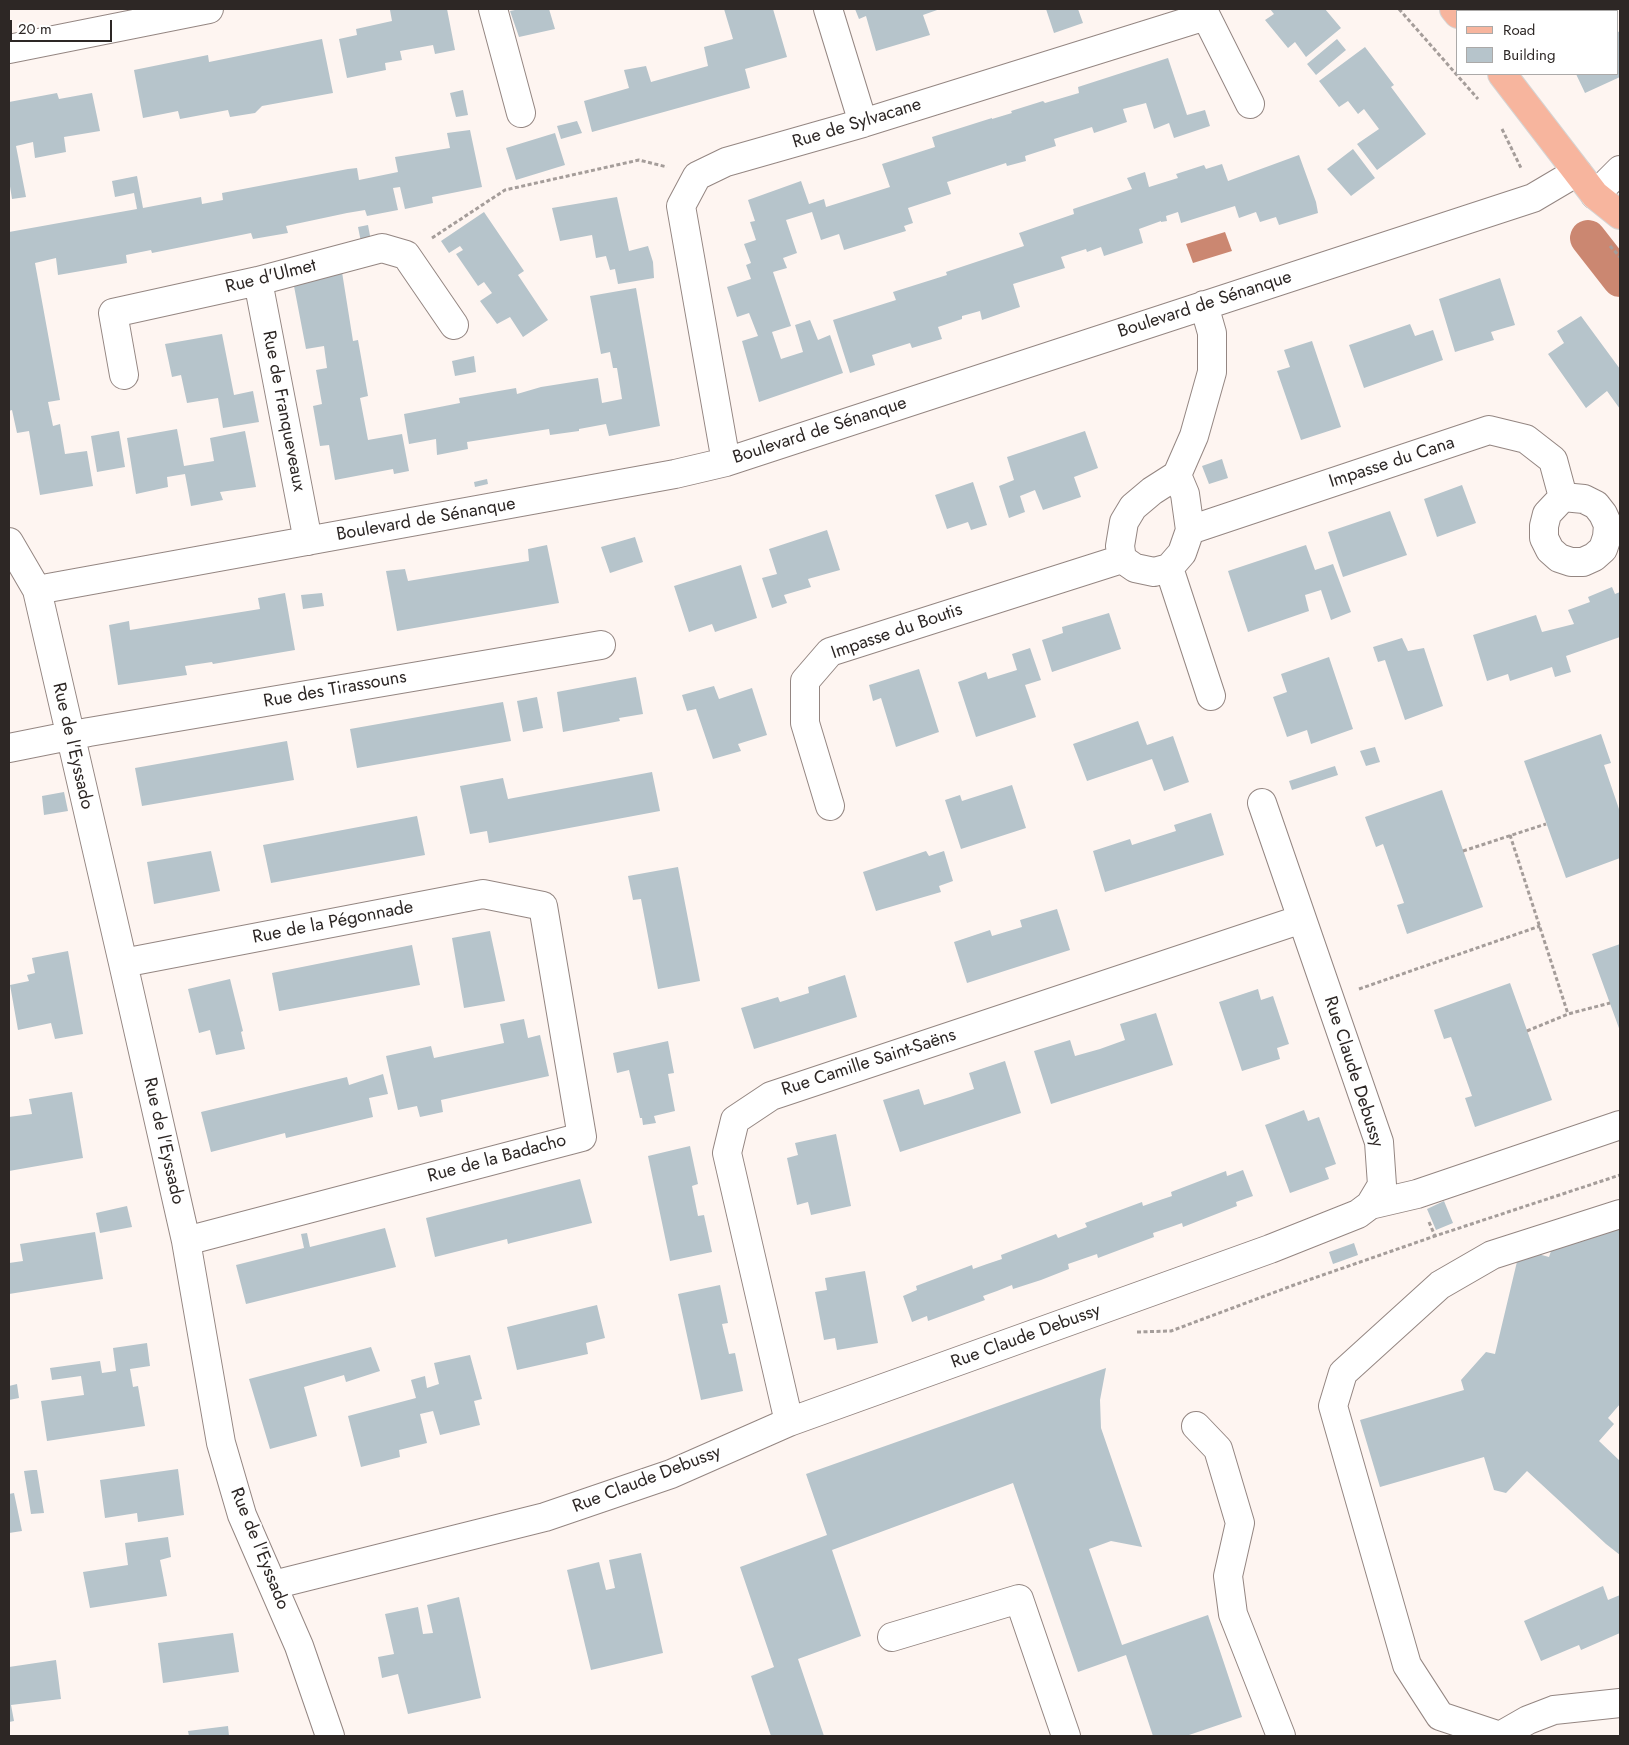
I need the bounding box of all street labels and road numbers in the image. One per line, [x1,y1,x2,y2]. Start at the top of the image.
street label: Rue de Sylvacane [790,94,924,154]
street label: Rue d'Ulmet [223,255,319,299]
street label: Boulevard de Sénanque [1115,267,1295,343]
street label: Rue de Franqueveaux [257,329,309,493]
street label: Boulevard de Sénanque [730,393,910,469]
street label: Impasse du Cana [1326,433,1458,493]
street label: Boulevard de Sénanque [335,494,517,546]
street label: Impasse du Boutis [829,599,965,665]
street label: Rue des Tirassouns [262,667,408,713]
street label: Rue de l'Eyssado [47,680,97,812]
street label: Rue de la Pégonnade [251,897,415,949]
street label: Rue Claude Debussy [1318,994,1388,1150]
street label: Rue Camille Saint-Saëns [779,1025,959,1101]
street label: Rue de l'Eyssado [138,1075,188,1207]
street label: Rue de la Badacho [425,1130,569,1188]
street label: Rue Claude Debussy [948,1300,1104,1374]
street label: Rue Claude Debussy [570,1442,724,1518]
street label: Rue de l'Eyssado [225,1485,293,1613]

